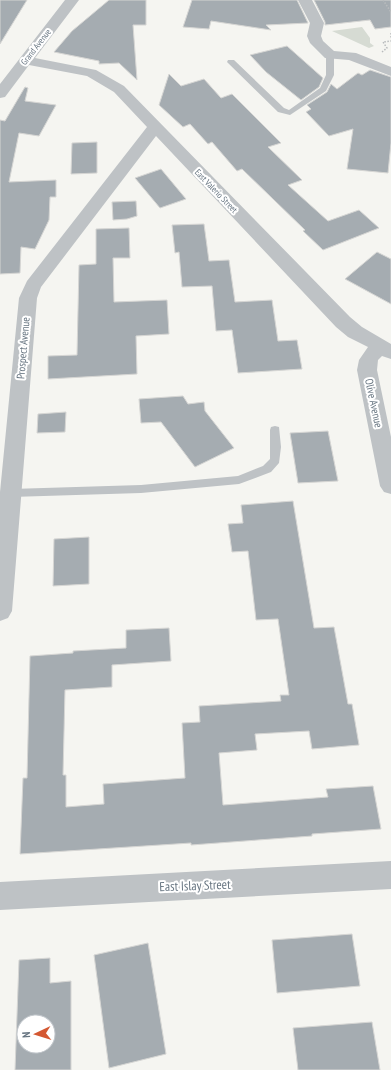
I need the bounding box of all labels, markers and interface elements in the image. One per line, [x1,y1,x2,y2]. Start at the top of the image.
street label: Grand Avenue [18,26,53,67]
street label: East Valerio Street [193,166,240,215]
street label: Prospect Avenue [13,316,33,380]
street label: Olive Avenue [362,377,386,429]
street label: East Islay Street [159,876,231,895]
north arrow [16,1014,56,1054]
text: N [19,1031,33,1038]

